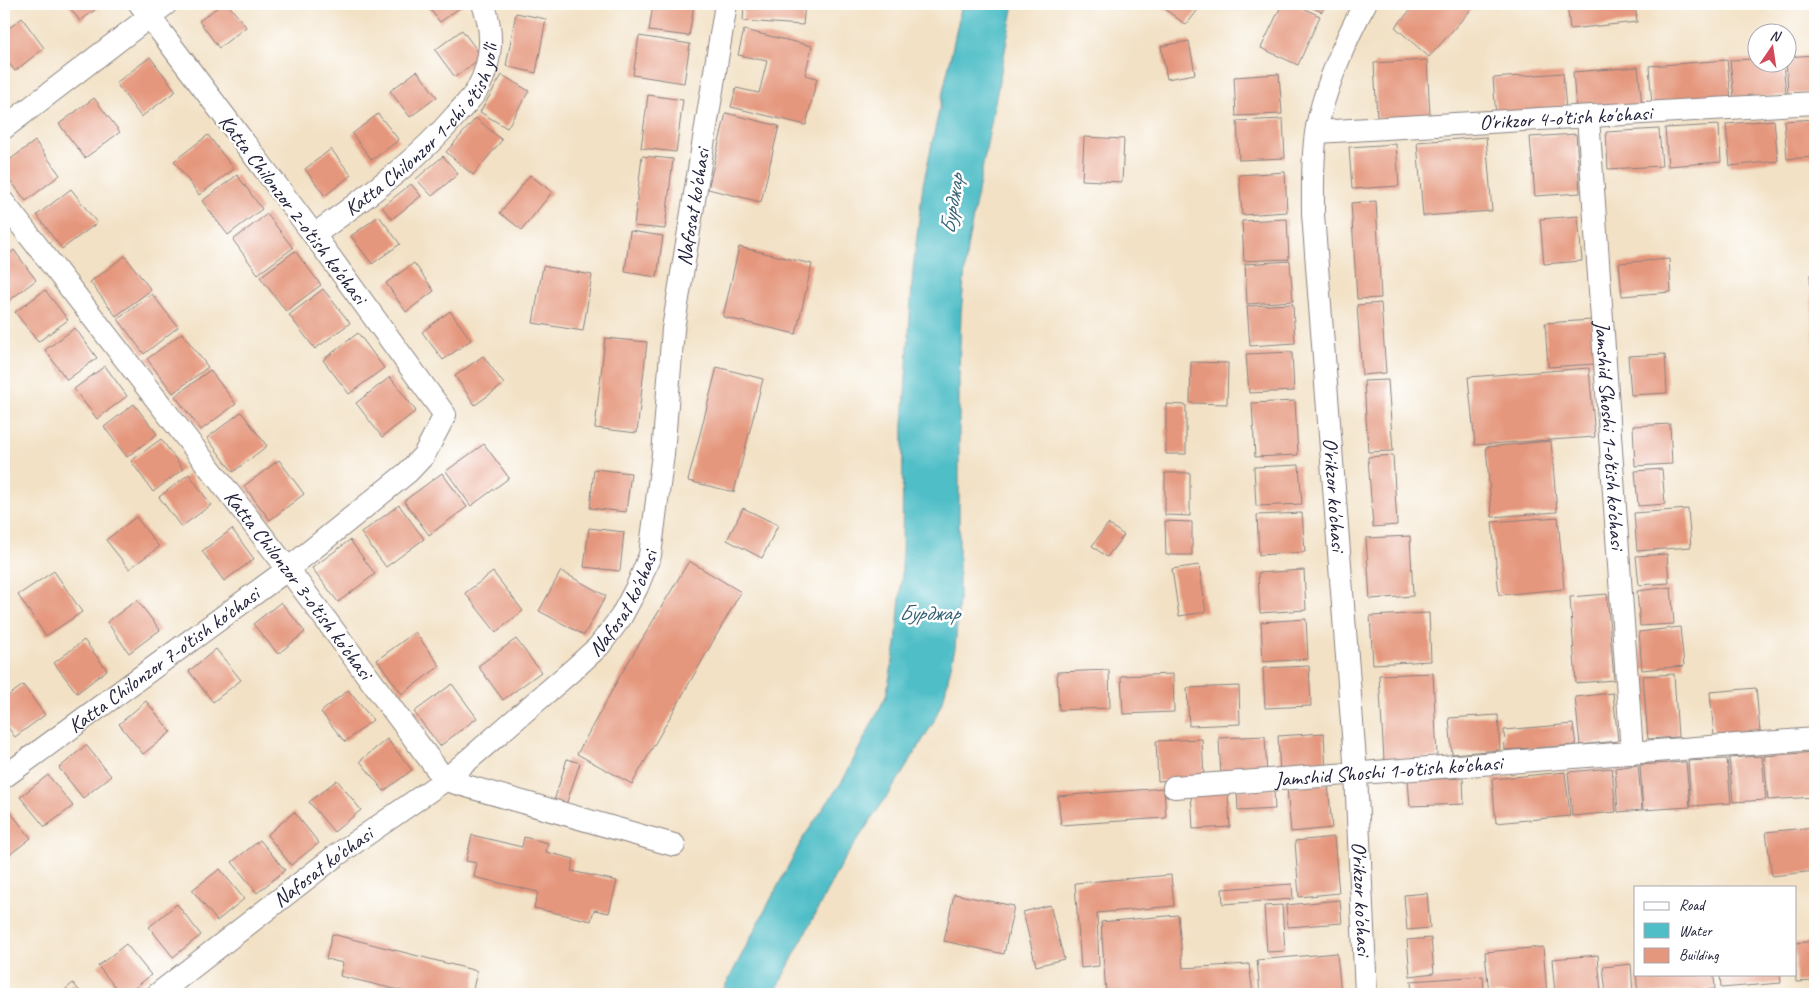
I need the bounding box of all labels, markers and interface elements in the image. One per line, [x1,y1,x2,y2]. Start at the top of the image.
north arrow [1746,22,1796,72]
text: N [1769,27,1783,46]
street label: Katta Chilonzor 1-chi o'tish yo'li [339,40,503,221]
street label: O'rikzor 4-o'tish ko'chasi [1479,99,1656,136]
street label: Katta Chilonzor 2-o'tish ko'chasi [213,109,375,311]
street label: Nafosat ko'chasi [671,144,716,268]
water label: Бурджар [933,169,971,236]
street label: Jamshid Shoshi 1-o'tish ko'chasi [1589,320,1631,553]
street label: O'rikzor ko'chasi [1317,437,1352,555]
street label: Katta Chilonzor 3-o'tish ko'chasi [218,485,380,687]
street label: Nafosat ko'chasi [583,546,664,662]
street label: Katta Chilonzor 7-o'tish ko'chasi [63,580,267,739]
water label: Бурджар [899,599,962,627]
street label: Jamshid Shoshi 1-o'tish ko'chasi [1273,749,1506,793]
street label: Nafosat ko'chasi [267,819,380,913]
street label: O'rikzor ko'chasi [1346,841,1377,959]
legend [1634,886,1796,976]
text: Road [1679,896,1706,915]
text: Water [1679,922,1713,941]
text: Building [1679,946,1719,965]

